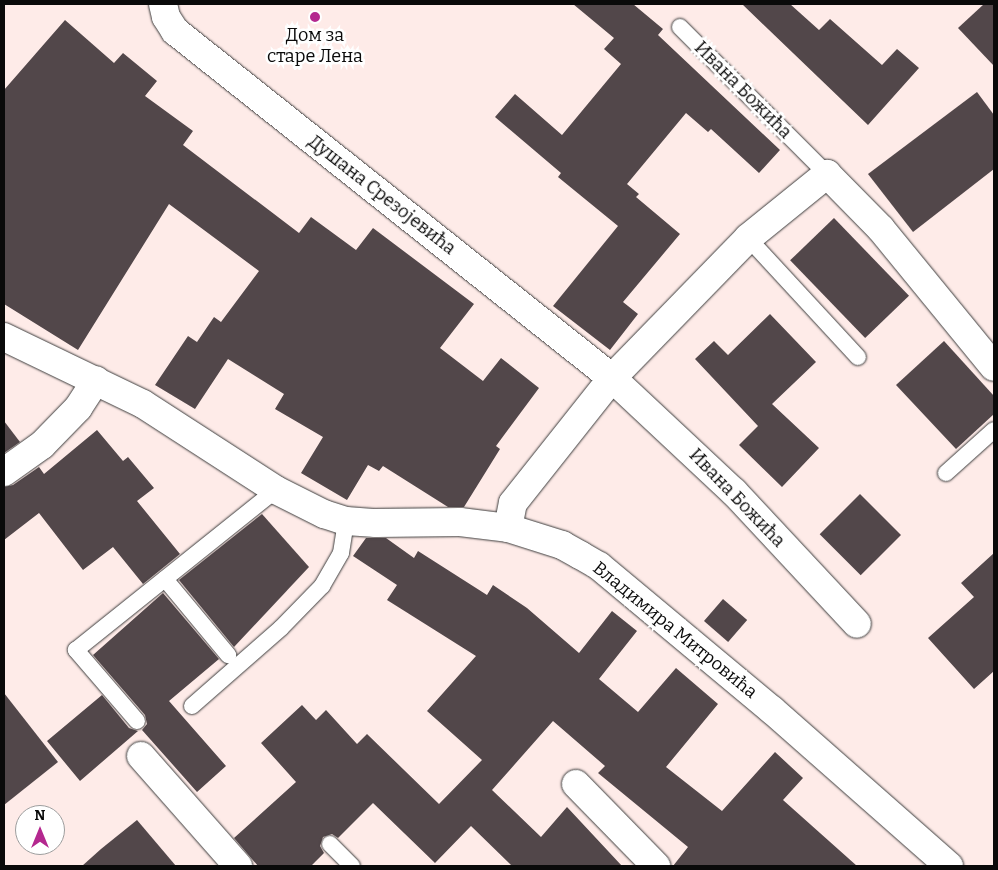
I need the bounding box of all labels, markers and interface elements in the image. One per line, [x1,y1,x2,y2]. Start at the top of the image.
marker: Дом за старе Лена [309,11,321,23]
place label: Дом за старе Лена [267,25,363,68]
street label: Ивана Божића [690,37,796,143]
street label: Душана Срезојевића [304,131,460,259]
street label: Ивана Божића [685,444,789,552]
street label: Владимира Митровића [589,557,761,703]
north arrow [15,805,65,855]
text: N [35,807,45,824]

